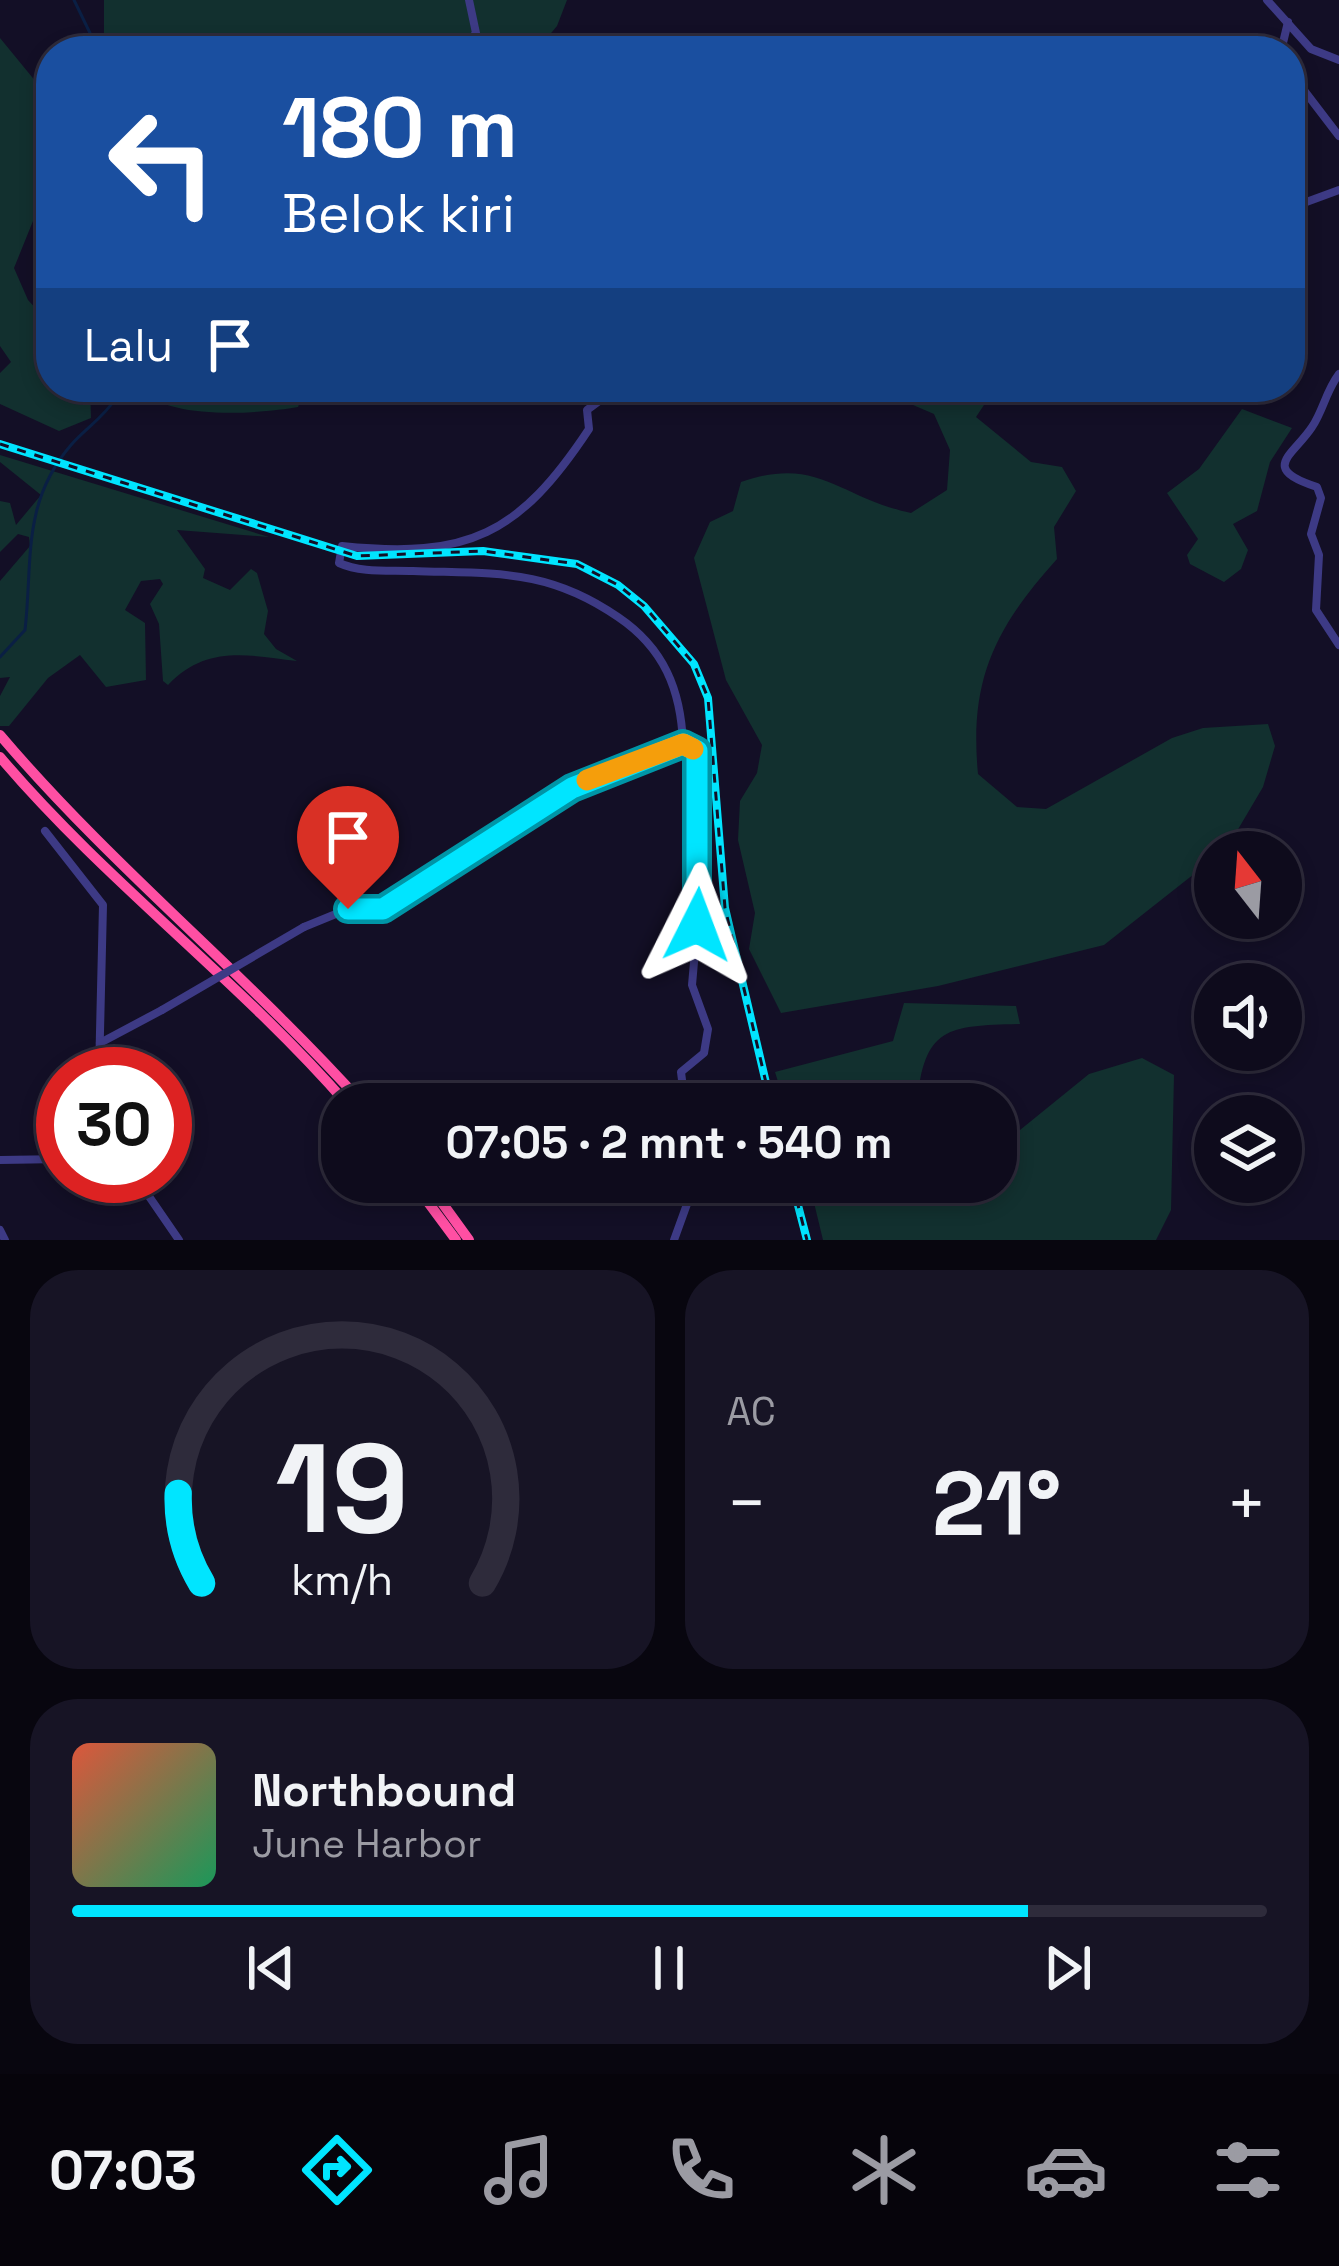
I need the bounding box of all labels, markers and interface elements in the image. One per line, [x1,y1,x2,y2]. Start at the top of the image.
text: 180 m [282,74,518,182]
icon: left [84,84,240,240]
text: Belok kiri [282,179,515,248]
icon: arrive [197,312,263,378]
text: Lalu [84,317,173,374]
pin [297,786,399,909]
icon: arrive [315,804,381,870]
north arrow [1194,831,1302,939]
map controls [1194,831,1302,1203]
position arrow [634,862,760,988]
button: sound [1194,963,1302,1071]
speed limit sign: 30 [36,1047,192,1203]
button: layers [1194,1095,1302,1203]
text: 07:05 · 2 mnt · 540 m [446,1114,892,1171]
text: AC [727,1387,776,1436]
text: 19 [275,1409,409,1568]
text: 21° [932,1446,1062,1561]
text: − [727,1461,767,1545]
text: + [1226,1461,1267,1545]
text: km/h [291,1552,393,1607]
text: Northbound [252,1762,516,1819]
text: June Harbor [252,1819,482,1868]
icon: previous [238,1935,304,2001]
icon: pause [636,1935,702,2001]
icon: next [1035,1935,1101,2001]
icon: directions [295,2128,379,2212]
icon: music [477,2128,561,2212]
icon: phone [659,2128,743,2212]
icon: climate [842,2128,926,2212]
icon: car [1024,2128,1108,2212]
icon: filters [1206,2128,1290,2212]
text: 07:03 [49,2136,197,2205]

